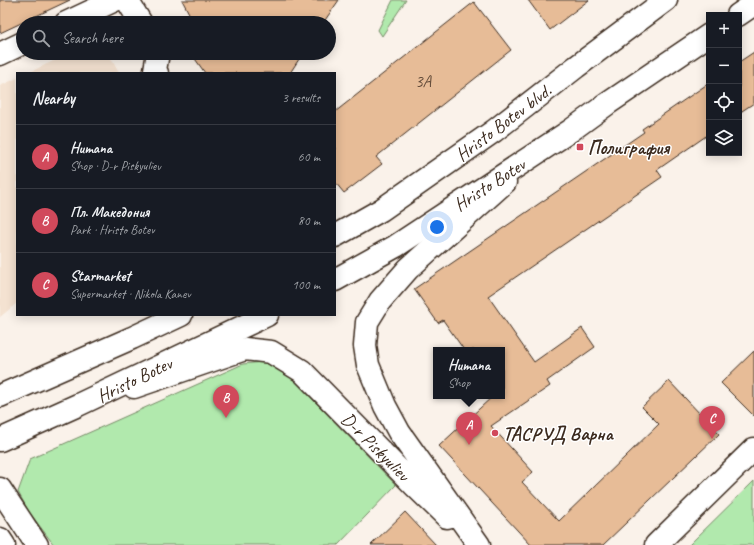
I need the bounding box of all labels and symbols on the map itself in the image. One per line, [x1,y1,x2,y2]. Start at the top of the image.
house number: 3А [415,71,433,92]
street label: Hristo Botev blvd. [451,79,557,167]
place label: Полиграфия [588,136,670,160]
marker: Полиграфия [575,142,585,152]
street label: Hristo Botev [449,152,531,217]
your location [427,217,447,237]
street label: Hristo Botev [93,351,177,408]
pin: B [213,385,239,418]
pin: C [699,406,725,439]
street label: D-r Piskyuliev [336,407,416,487]
pin: A [456,412,482,445]
place label: ТАСРУД Варна [503,422,614,446]
marker: ТАСРУД Варна [490,428,500,438]

